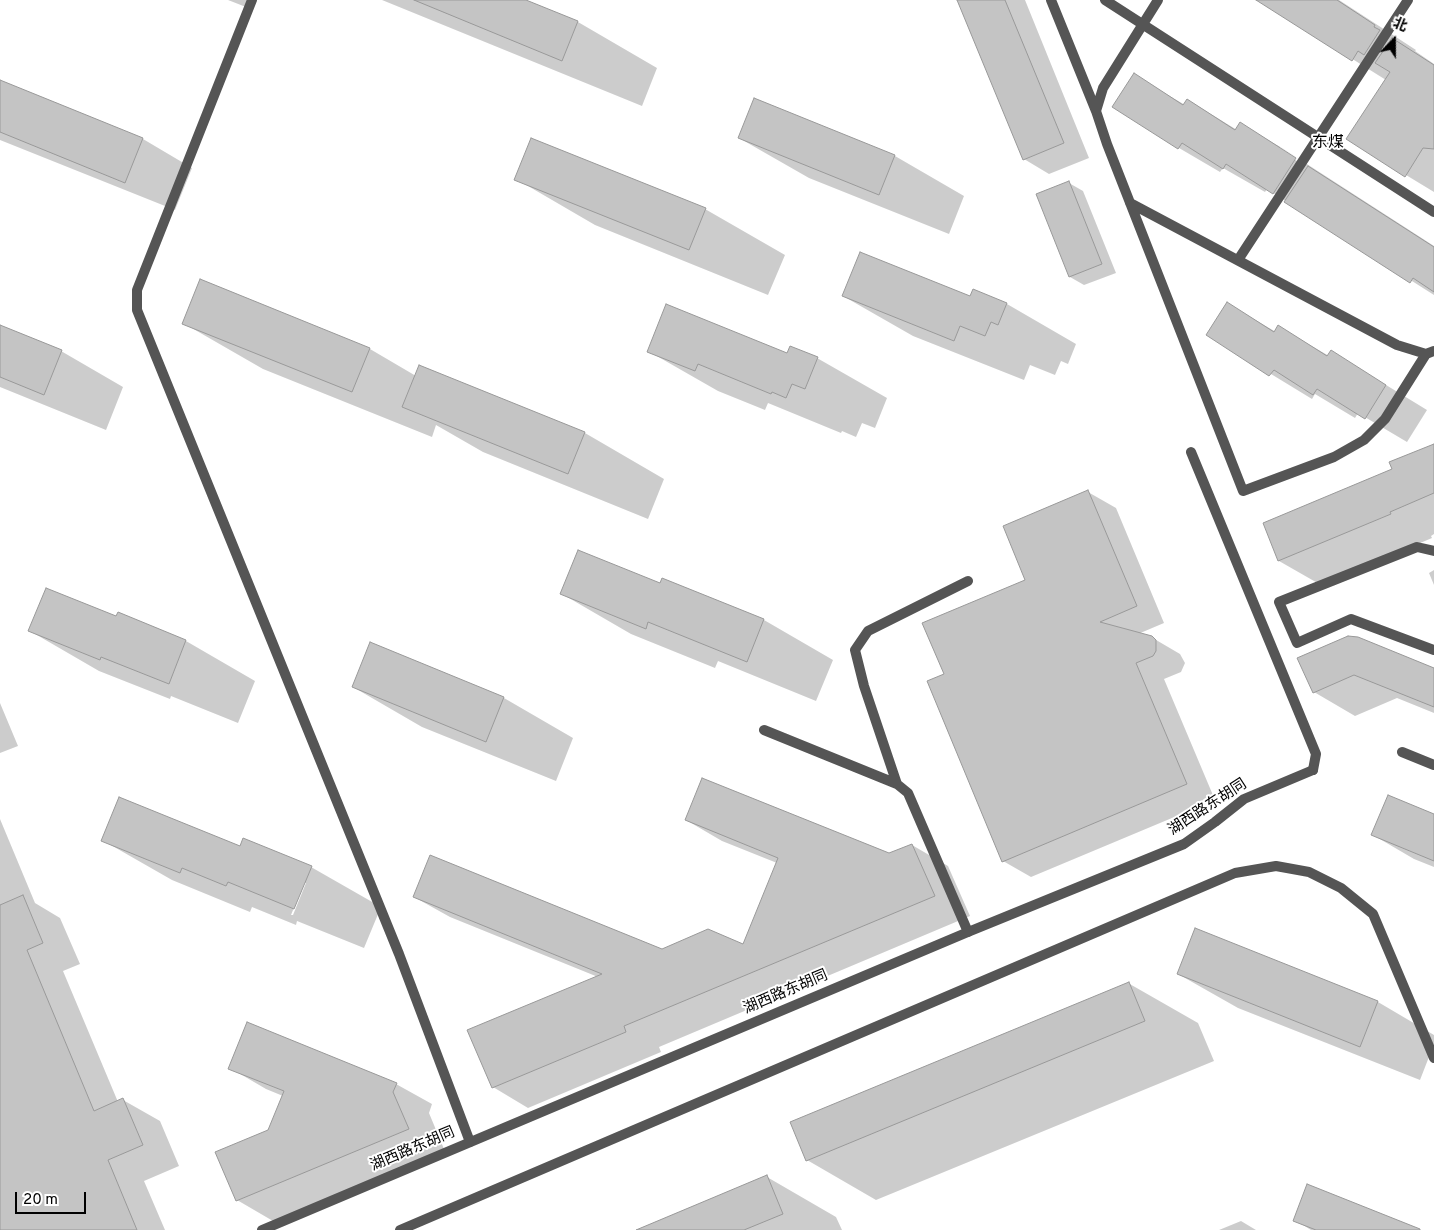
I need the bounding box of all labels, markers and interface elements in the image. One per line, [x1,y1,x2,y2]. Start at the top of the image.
north arrow [1369,15,1419,65]
text: 北 [1390,15,1409,36]
district label: 东煤 [1312,134,1344,154]
street label: 湖西路东胡同 [1165,776,1251,840]
street label: 湖西路东胡同 [741,967,831,1019]
street label: 湖西路东胡同 [368,1124,458,1176]
scale bar [18,1182,89,1214]
text: 20 m [23,1191,58,1210]

